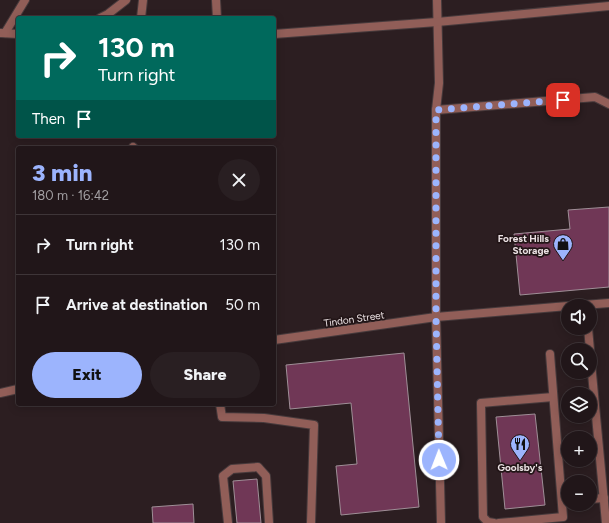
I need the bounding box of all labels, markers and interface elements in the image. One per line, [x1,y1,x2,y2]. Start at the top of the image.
text: 130 m [98,30,175,64]
icon: right [32,32,84,84]
text: Turn right [98,64,175,86]
pin [546,83,580,117]
icon: arrive [552,89,574,111]
icon: arrive [73,108,95,130]
text: Then [32,110,65,128]
text: 3 min [32,158,93,187]
button: close [218,159,260,201]
text: 180 m · 16:42 [32,188,109,203]
place label: Forest Hills Storage [498,232,549,257]
shop icon: Forest Hills Storage [552,233,574,261]
icon: right [32,234,54,256]
text: Turn right [66,236,134,254]
text: 130 m [220,236,260,254]
icon: arrive [32,294,54,316]
text: Arrive at destination [66,296,207,314]
text: 50 m [225,296,260,314]
map controls [561,299,597,511]
button: sound [561,299,597,335]
street label: Tindon Street [323,308,385,330]
button: search [561,343,597,379]
button: Exit [32,352,142,398]
button: Share [150,352,260,398]
button: layers [561,387,597,423]
button: + [561,431,597,467]
restaurant icon: Goolsby's [509,433,531,461]
position arrow [418,439,460,481]
place label: Goolsby's [498,461,543,474]
button: − [561,475,597,511]

